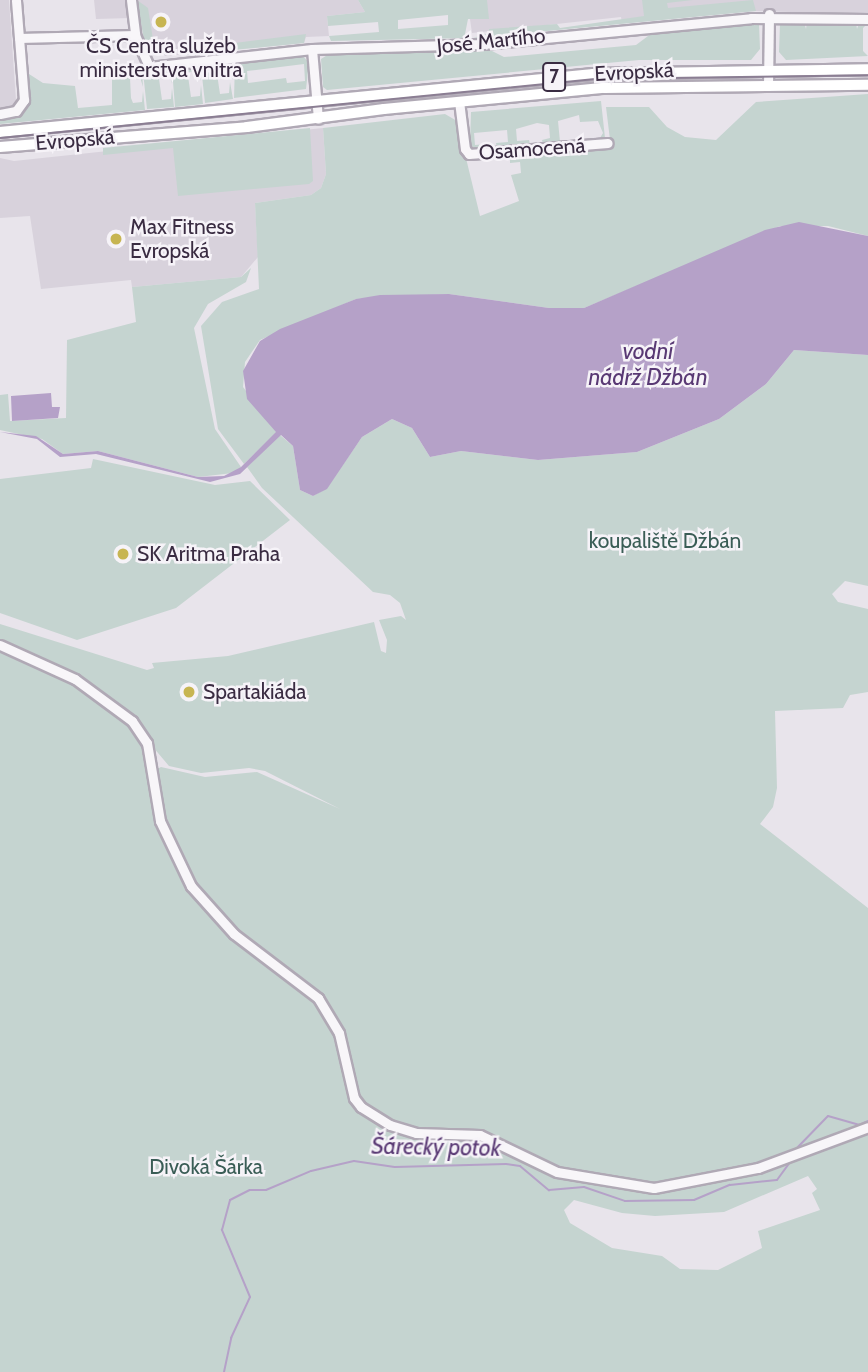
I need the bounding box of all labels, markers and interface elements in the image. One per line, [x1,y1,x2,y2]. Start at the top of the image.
marker: ČS Centra služeb ministerstva vnitra [153,14,169,30]
street label: José Martího [436,23,546,59]
place label: ČS Centra služeb ministerstva vnitra [79,33,243,83]
street label: Evropská [594,57,674,87]
road number: 7 [542,61,566,92]
street label: Evropská [34,124,116,156]
street label: Osamocená [478,133,586,165]
place label: Max Fitness Evropská [130,214,234,264]
marker: Max Fitness Evropská [108,231,124,247]
water label: vodní nádrž Džbán [588,337,708,391]
park label: koupaliště Džbán [589,528,741,554]
place label: SK Aritma Praha [137,541,280,567]
marker: SK Aritma Praha [115,546,131,562]
place label: Spartakiáda [203,679,306,705]
marker: Spartakiáda [181,684,197,700]
water label: Šárecký potok [371,1132,501,1162]
park label: Divoká Šárka [149,1154,263,1180]

